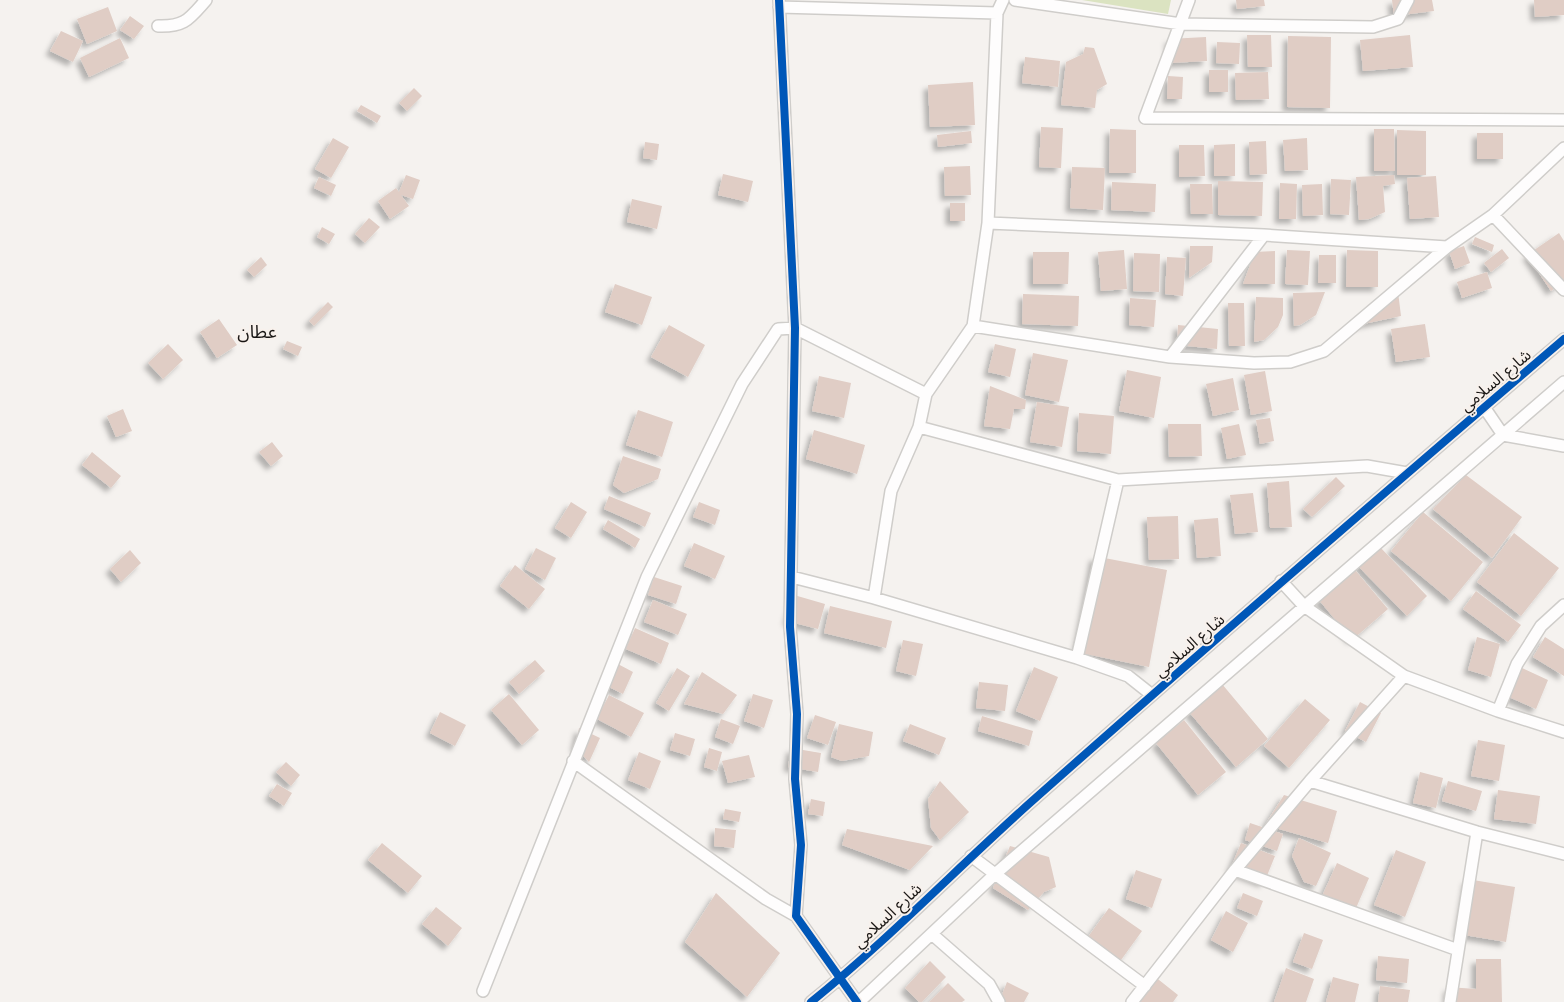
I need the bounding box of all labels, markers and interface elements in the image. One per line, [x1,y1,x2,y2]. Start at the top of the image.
district label: عطان [237,321,277,343]
street label: شارع السلامي [1456,345,1537,418]
street label: شارع السلامي [1150,610,1230,683]
street label: شارع السلامي [849,879,928,954]

